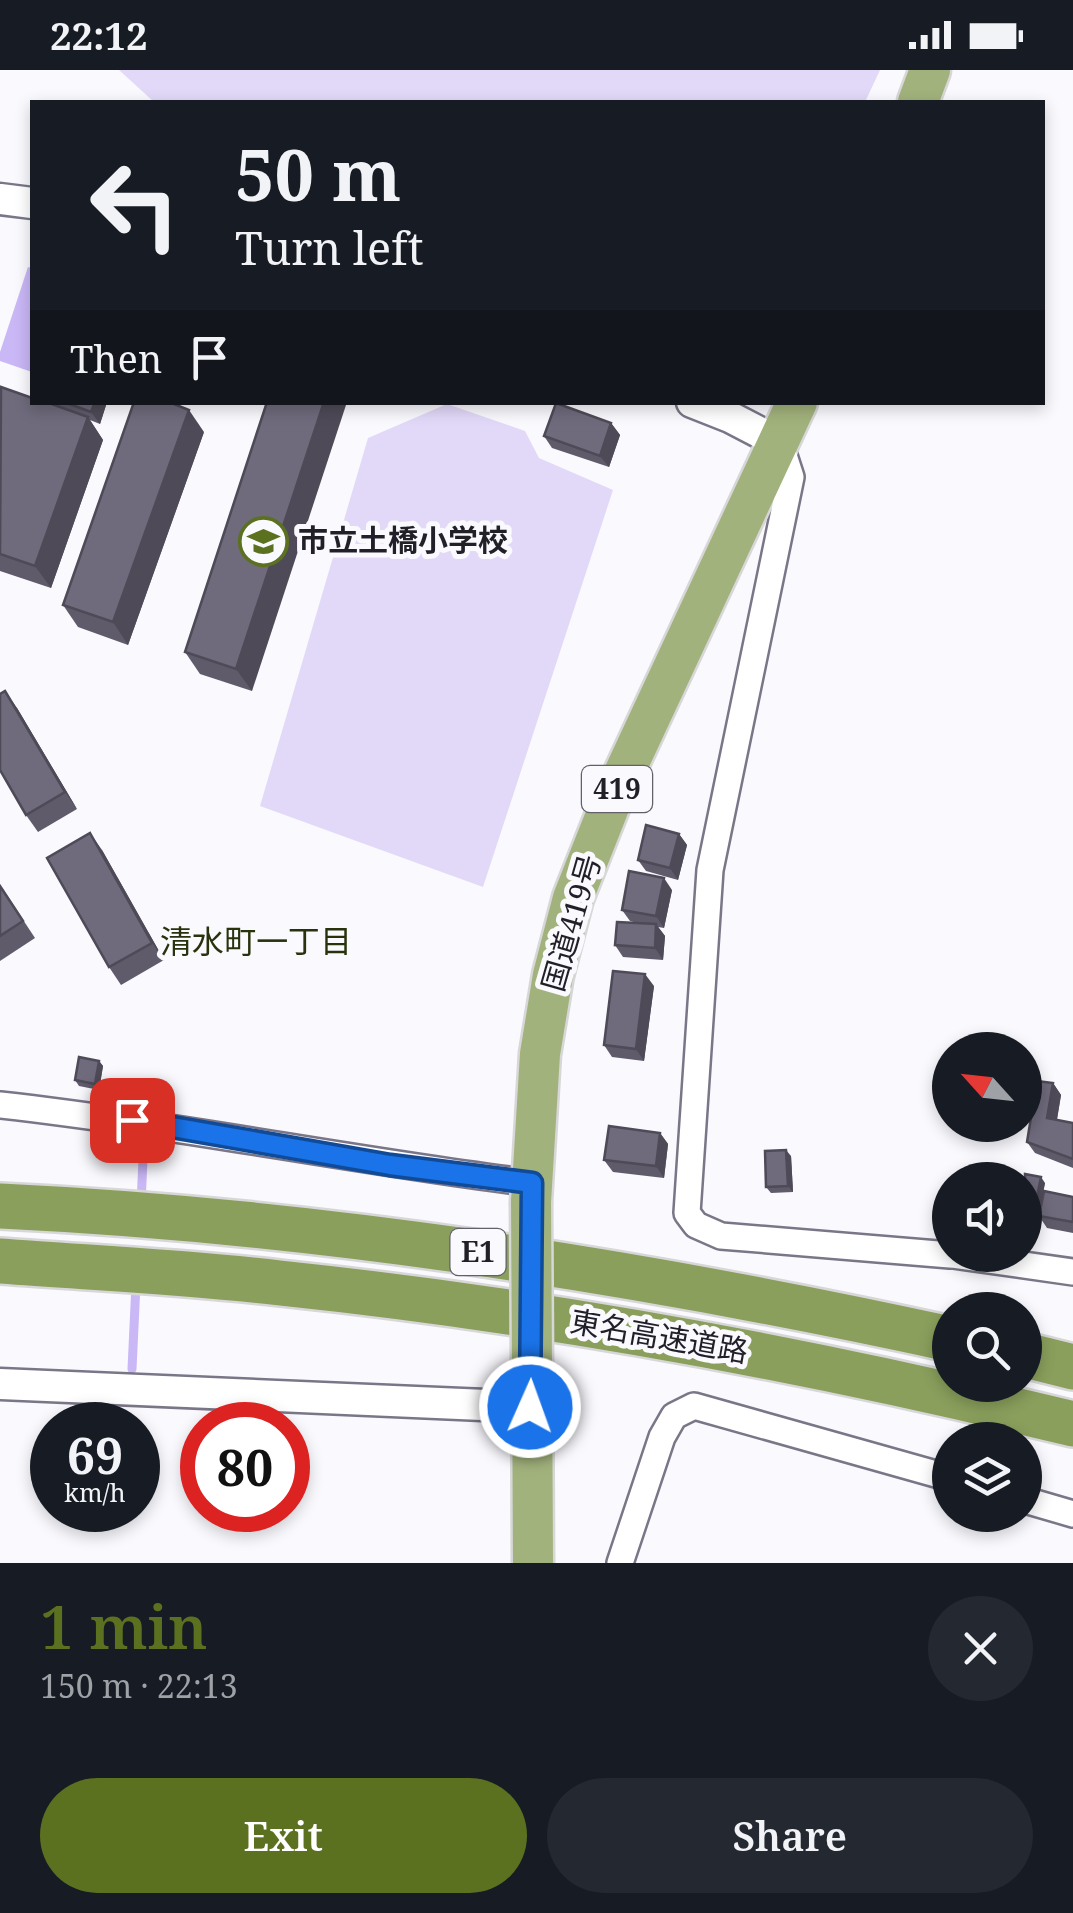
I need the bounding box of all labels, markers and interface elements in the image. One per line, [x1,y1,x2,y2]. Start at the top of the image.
text: 22:12 [50,9,147,61]
text: 50 m [235,126,401,222]
icon: left [70,140,200,270]
text: Turn left [235,217,424,278]
icon: arrive [182,330,237,385]
text: Then [70,332,162,384]
school or university icon: 市立土橋小学校 [237,515,289,567]
place label: 市立土橋小学校 [298,519,508,560]
road number: 419 [582,766,652,812]
street label: 国道419号 [532,849,610,996]
district label: 清水町一丁目 [160,919,352,962]
north arrow [932,1032,1042,1142]
map controls [932,1032,1042,1532]
pin [90,1078,175,1163]
icon: arrive [105,1093,160,1148]
button: sound [932,1162,1042,1272]
road number: E1 [450,1229,506,1275]
button: search [932,1292,1042,1402]
street label: 東名高速道路 [567,1300,751,1371]
position arrow [478,1355,582,1459]
speed limit sign: 80 [180,1402,310,1532]
text: 69 [67,1421,123,1489]
button: layers [932,1422,1042,1532]
text: km/h [64,1475,126,1509]
text: 1 min [40,1585,208,1667]
button: close [928,1596,1033,1701]
text: 150 m · 22:13 [40,1664,238,1707]
button: Exit [40,1778,527,1893]
button: Share [547,1778,1033,1893]

